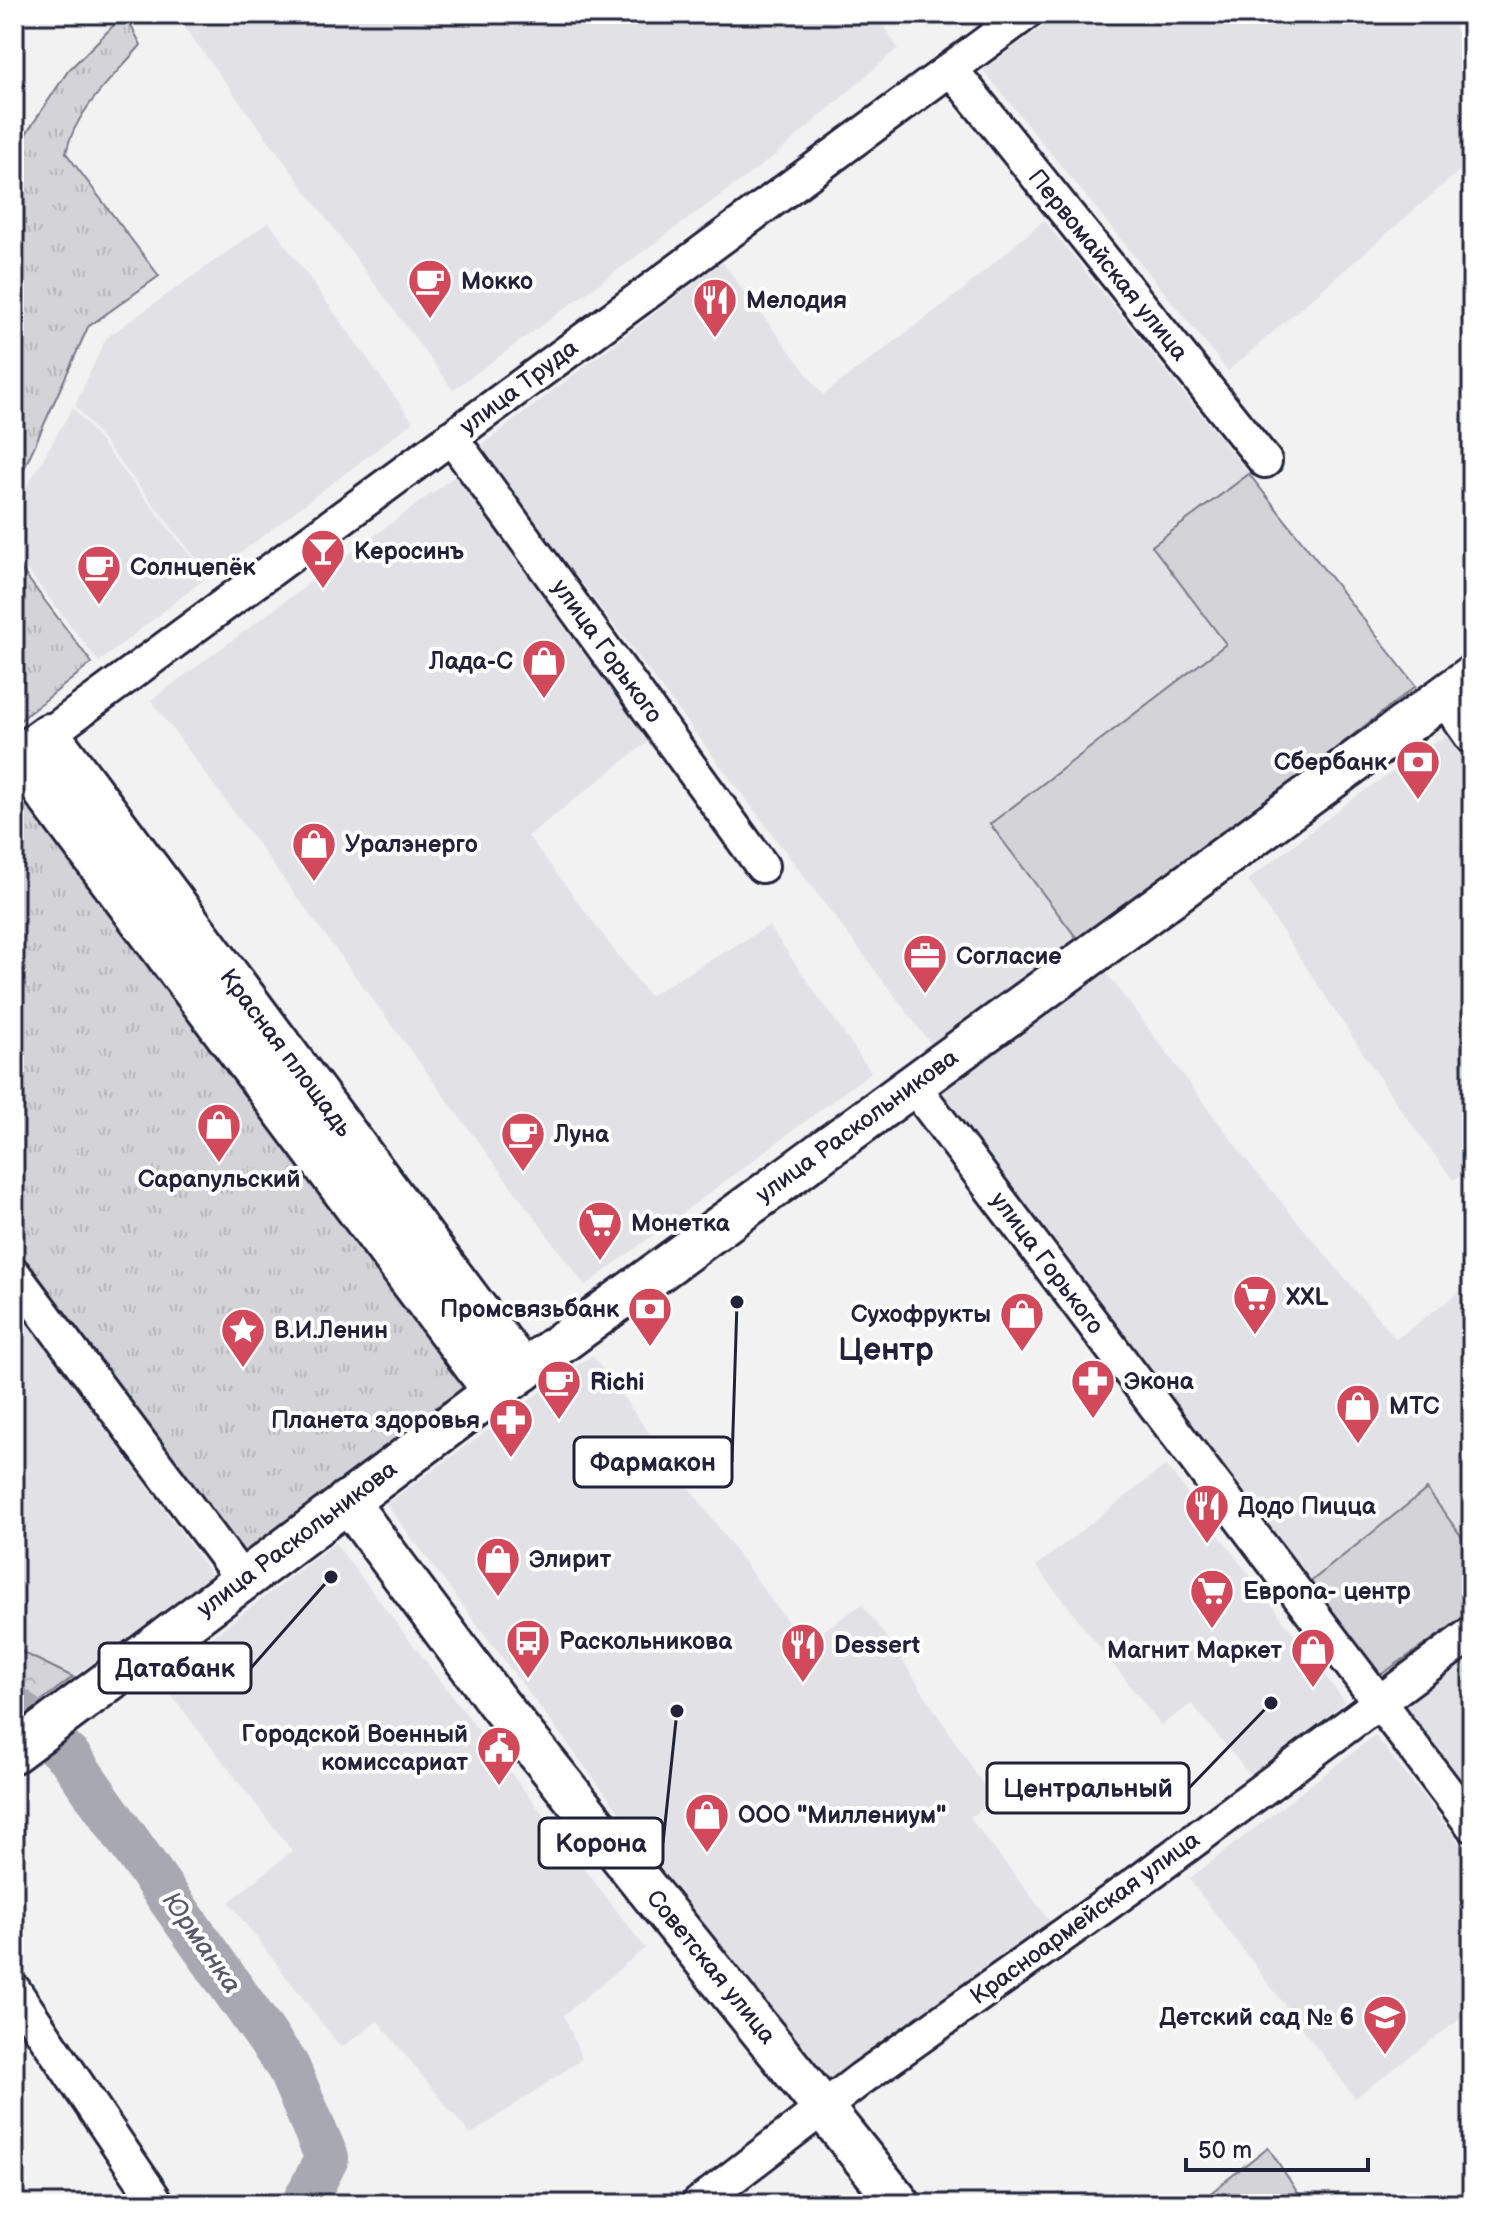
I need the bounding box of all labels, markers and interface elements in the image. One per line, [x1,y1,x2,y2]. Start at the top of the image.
street label: Первомайская улица [1022,163,1194,367]
cafe icon: Мокко [406,257,454,320]
place label: Мокко [461,267,533,296]
restaurant icon: Мелодия [691,276,739,339]
place label: Мелодия [746,286,847,315]
street label: улица Труда [454,333,584,441]
bar icon: Керосинъ [299,527,347,590]
place label: Керосинъ [354,537,464,566]
cafe icon: Солнцепёк [75,543,123,606]
place label: Солнцепёк [130,553,256,582]
street label: улица Горького [545,574,669,728]
shop icon: Лада-С [520,637,568,700]
place label: Лада-С [428,647,513,676]
bank icon: Сбербанк [1394,738,1442,801]
place label: Сбербанк [1274,748,1388,777]
shop icon: Уралэнерго [290,820,338,883]
place label: Уралэнерго [345,830,478,859]
office icon: Согласие [901,932,949,995]
place label: Согласие [956,942,1062,971]
street label: Красная площадь [213,963,359,1143]
street label: улица Раскольникова [750,1043,964,1209]
shop icon: Сарапульский [195,1101,243,1164]
cafe icon: Луна [499,1110,547,1173]
place label: Луна [553,1120,610,1149]
place label: Сарапульский [138,1165,300,1194]
street label: улица Горького [984,1186,1110,1340]
supermarket icon: Монетка [576,1199,624,1262]
place label: Монетка [631,1209,731,1238]
supermarket icon: XXL [1231,1273,1279,1336]
place label: XXL [1286,1283,1328,1312]
bank icon: Промсвязьбанк [626,1285,674,1348]
shop icon: Сухофрукты [998,1290,1046,1353]
place label: Промсвязьбанк [440,1295,620,1324]
place label: Сухофрукты [851,1300,991,1329]
place icon: В.И.Ленин [219,1306,267,1369]
place label: В.И.Ленин [274,1316,388,1345]
district label: Центр [838,1331,934,1370]
pharmacy icon: Экона [1069,1357,1117,1420]
cafe icon: Richi [535,1358,583,1421]
place label: Экона [1124,1367,1195,1396]
place label: Richi [590,1368,644,1397]
shop icon: МТС [1334,1382,1382,1445]
place label: МТС [1389,1392,1440,1421]
pharmacy icon: Планета здоровья [487,1396,535,1459]
place label: Планета здоровья [271,1406,480,1435]
callout: Фармакон [574,1437,732,1487]
text: Фармакон [590,1448,716,1479]
street label: улица Раскольникова [191,1454,403,1624]
restaurant icon: Додо Пицца [1183,1482,1231,1545]
place label: Додо Пицца [1238,1492,1377,1521]
shop icon: Элирит [474,1535,522,1598]
place label: Элирит [529,1545,612,1574]
supermarket icon: Европа- центр [1188,1567,1236,1630]
place label: Европа- центр [1243,1577,1411,1606]
bus stop icon: Раскольникова [504,1617,552,1680]
restaurant icon: Dessert [779,1621,827,1684]
shop icon: Магнит Маркет [1289,1626,1337,1689]
place label: Раскольникова [559,1627,733,1656]
place label: Dessert [834,1631,920,1660]
place label: Магнит Маркет [1107,1636,1283,1665]
callout: Датабанк [99,1643,251,1693]
text: Датабанк [115,1654,236,1685]
place label: Городской Военный комиссариат [241,1720,469,1777]
public building icon: Городской Военный комиссариат [475,1724,523,1787]
callout: Центральный [987,1763,1189,1813]
text: Центральный [1003,1774,1173,1805]
shop icon: ООО "Миллениум" [683,1791,731,1854]
place label: ООО "Миллениум" [738,1801,947,1830]
callout: Корона [539,1818,663,1868]
street label: Красноармейская улица [965,1825,1205,2011]
text: Корона [555,1829,648,1860]
street label: Советская улица [640,1884,782,2050]
water label: Юрманка [155,1886,247,2000]
school or university icon: Детский сад № 6 [1361,1993,1409,2056]
place label: Детский сад № 6 [1159,2003,1354,2032]
scale bar [1186,2122,1368,2172]
text: 50 m [1198,2136,1252,2165]

